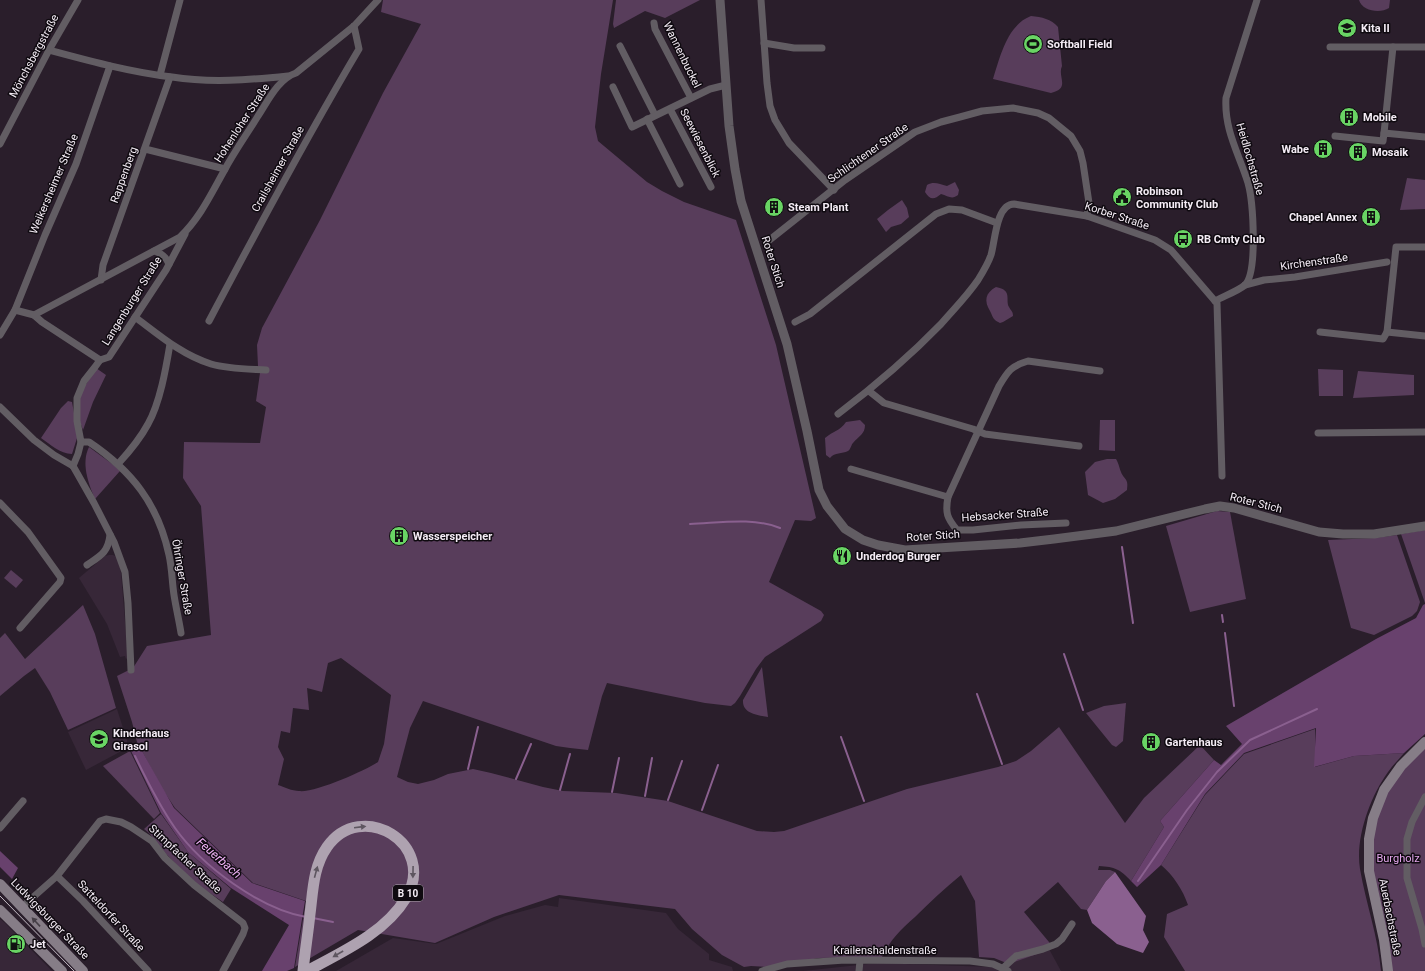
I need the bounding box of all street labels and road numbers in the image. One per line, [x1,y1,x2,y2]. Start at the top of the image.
street label: Mönchsbergstraße [7,12,62,100]
street label: Wannenbuckel [660,20,704,90]
street label: Hohenloher Straße [212,81,272,165]
street label: Seewiesenblick [677,106,723,180]
street label: Schlichtener Straße [825,120,911,186]
street label: Heidlochstraße [1233,121,1267,197]
street label: Crailsheimer Straße [249,124,307,214]
street label: Weikersheimer Straße [27,132,81,236]
street label: Rappenberg [108,145,140,205]
street label: Korber Straße [1083,199,1151,233]
street label: Roter Stich [759,235,787,289]
street label: Kirchenstraße [1279,251,1349,273]
street label: Langenburger Straße [99,254,165,348]
street label: Roter Stich [1228,490,1284,516]
street label: Hebsacker Straße [961,505,1049,525]
street label: Roter Stich [906,528,960,544]
street label: Öhringer Straße [169,538,195,616]
street label: Stimpfacher Straße [146,822,224,896]
street label: Ludwigsburger Straße [8,876,92,962]
street label: Satteldorfer Straße [75,878,147,954]
street label: Auerbachstraße [1376,878,1404,957]
road number: B 10 [393,885,423,901]
street label: Krailenshaldenstraße [833,944,937,957]

